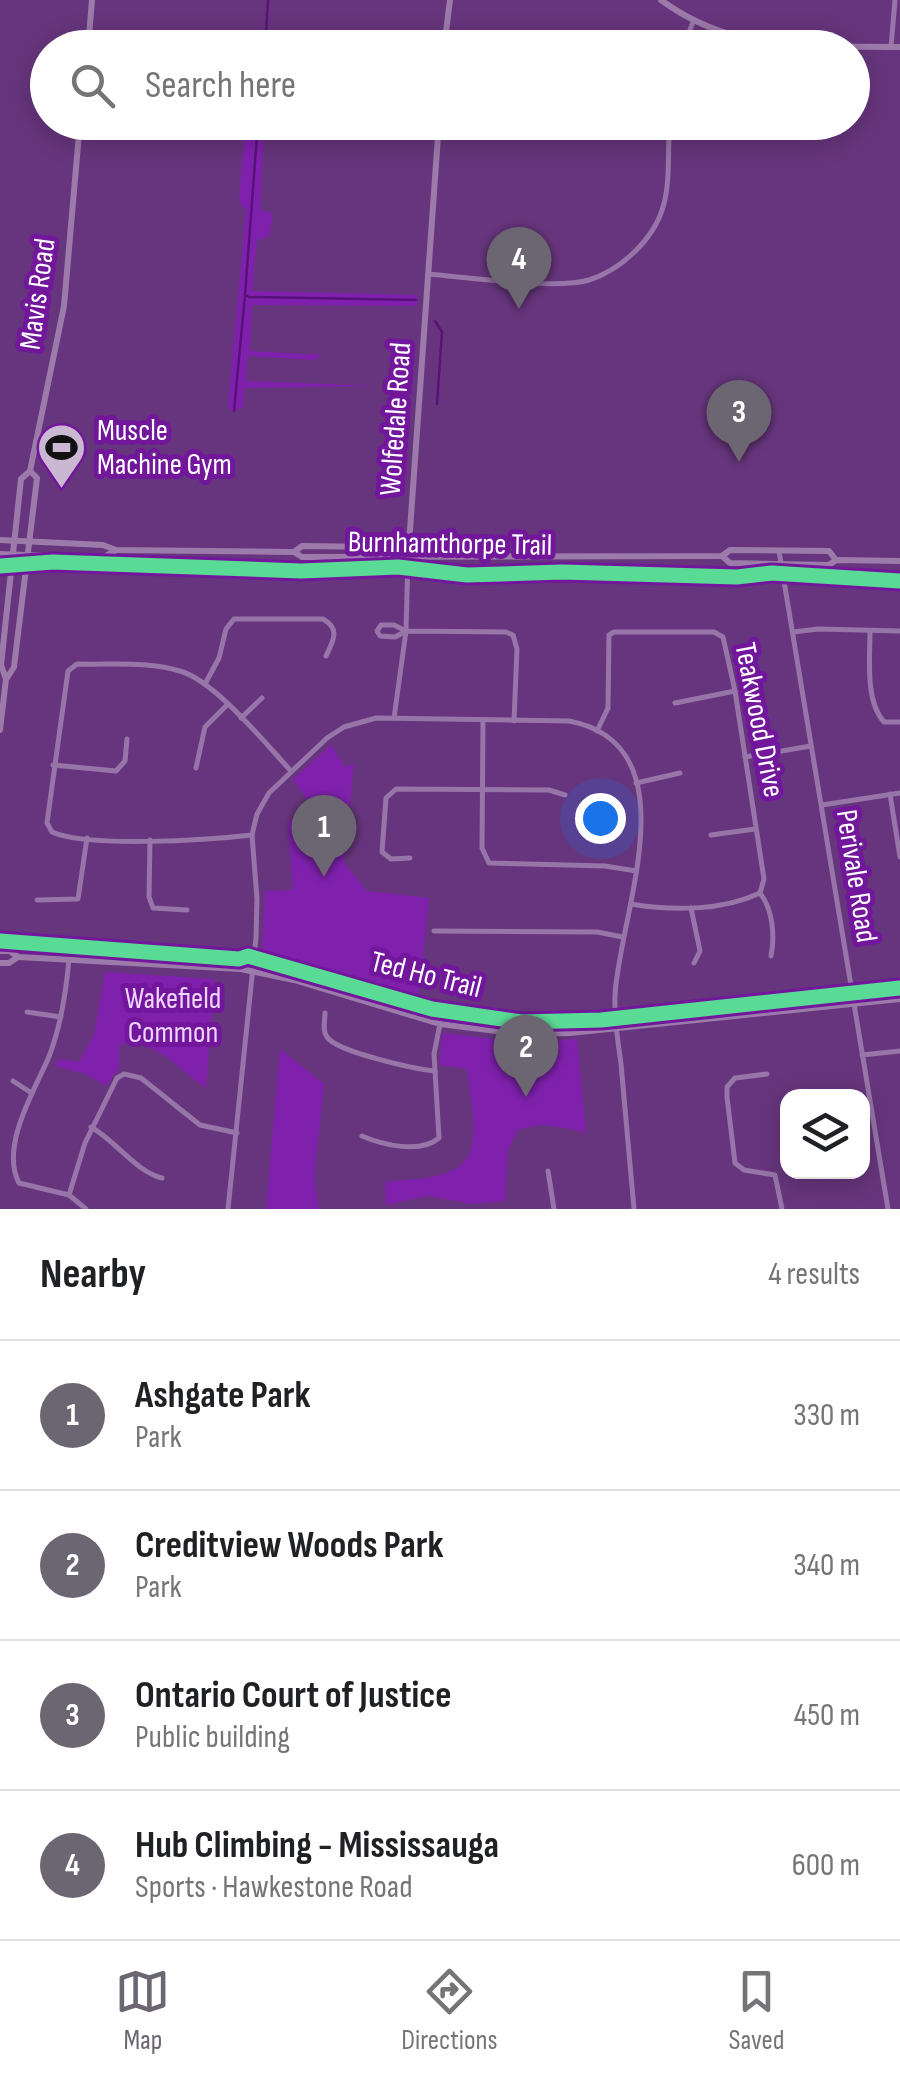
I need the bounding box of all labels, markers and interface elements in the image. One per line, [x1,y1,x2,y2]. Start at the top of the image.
search box [30,30,870,140]
icon: search [65,58,120,113]
text: Search here [145,63,296,108]
pin: 4 [486,226,552,309]
street label: Mavis Road [12,236,64,352]
street label: Wolfedale Road [373,341,419,497]
pin: 3 [706,380,772,462]
place label: Muscle Machine Gym [97,413,232,483]
sports icon: Muscle Machine Gym [36,422,88,490]
street label: Burnhamthorpe Trail [348,524,552,564]
street label: Teakwood Drive [726,640,792,800]
your location [575,793,626,844]
pin: 1 [292,794,356,877]
street label: Perivale Road [828,807,884,945]
street label: Ted Ho Trail [367,944,485,1006]
park label: Wakefield Common [125,981,221,1051]
pin: 2 [494,1014,558,1097]
map controls [780,1089,870,1179]
button: layers [780,1089,870,1179]
text: Nearby [40,1249,146,1300]
text: 4 results [768,1255,860,1294]
text: Ashgate Park [135,1373,310,1418]
text: 1 [66,1396,79,1435]
text: 330 m [793,1396,860,1435]
text: Park [135,1418,182,1457]
text: Creditview Woods Park [135,1523,444,1568]
text: 2 [65,1546,80,1585]
text: 340 m [793,1546,860,1585]
text: Park [135,1568,182,1607]
text: Ontario Court of Justice [135,1673,451,1718]
text: 3 [65,1696,80,1735]
text: 450 m [794,1696,860,1735]
text: Public building [135,1718,290,1757]
text: Hub Climbing - Mississauga [135,1823,499,1868]
text: 4 [65,1846,80,1885]
text: 600 m [792,1846,860,1885]
text: Sports · Hawkestone Road [135,1868,413,1907]
tab: Map [115,1964,170,2057]
tab: Directions [401,1964,498,2057]
tab: Saved [728,1964,785,2057]

